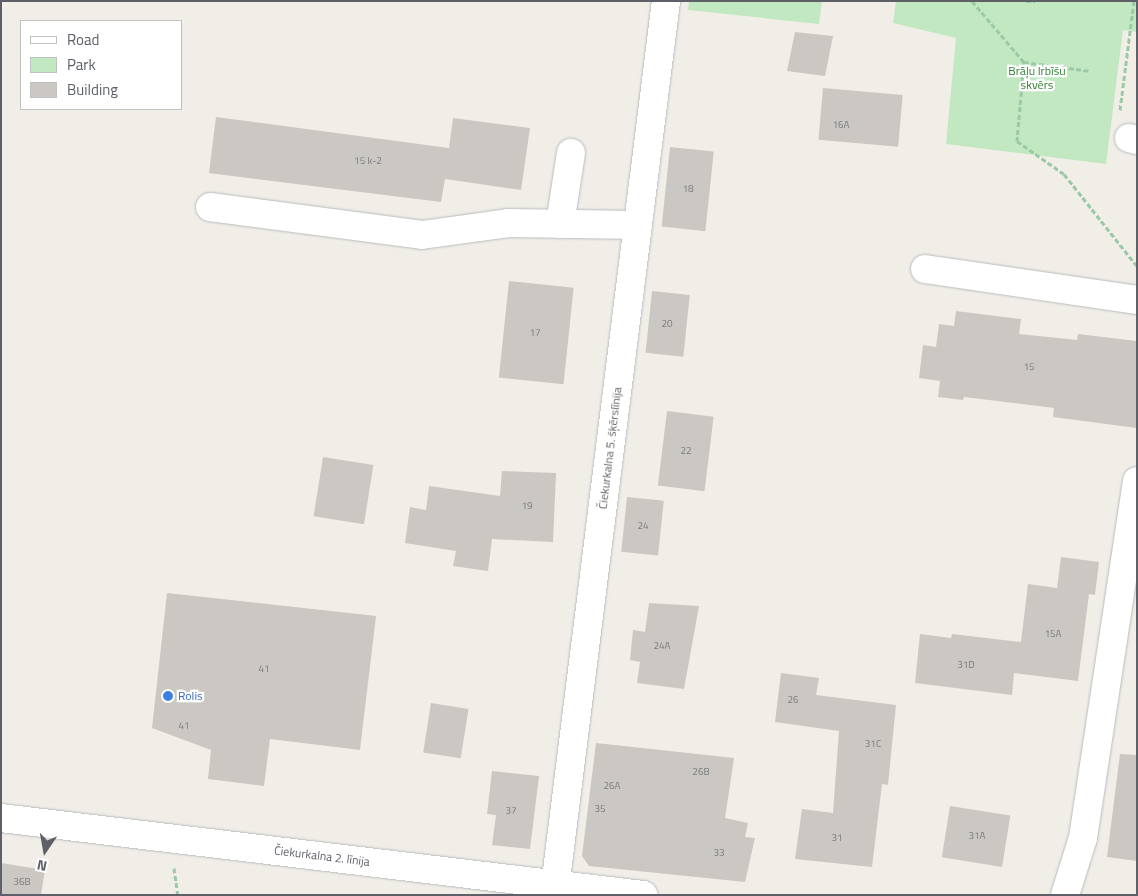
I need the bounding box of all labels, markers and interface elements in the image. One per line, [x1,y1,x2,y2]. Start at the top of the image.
legend [20,20,182,110]
text: Road [67,28,99,51]
text: Park [67,53,96,76]
park label: Brāļu Irbīšu skvērs [1008,64,1066,92]
text: Building [67,78,118,101]
house number: 16A [832,119,850,131]
house number: 15 k-2 [354,155,382,167]
house number: 18 [682,183,694,195]
house number: 20 [661,318,673,330]
house number: 17 [529,327,541,339]
house number: 15 [1023,361,1035,373]
street label: Čiekurkalna 5. šķērslīnija [595,386,625,510]
house number: 22 [680,445,692,457]
house number: 19 [521,500,533,512]
house number: 24 [637,520,649,532]
house number: 15A [1044,628,1062,640]
house number: 24A [653,640,671,652]
house number: 31D [957,659,975,671]
house number: 41 [258,663,270,675]
place label: Rolis [178,689,203,703]
marker: Rolis [162,690,174,702]
house number: 26 [787,694,799,706]
house number: 41 [178,720,190,732]
house number: 31C [865,738,881,750]
house number: 26B [692,766,710,778]
house number: 26A [603,780,621,792]
house number: 35 [594,803,606,815]
house number: 37 [505,805,517,817]
north arrow [20,826,70,876]
house number: 31A [968,830,986,842]
house number: 31 [831,832,843,844]
street label: Čiekurkalna 2. līnija [273,843,371,869]
house number: 33 [713,847,725,859]
text: N [35,855,49,877]
house number: 36B [13,876,31,888]

